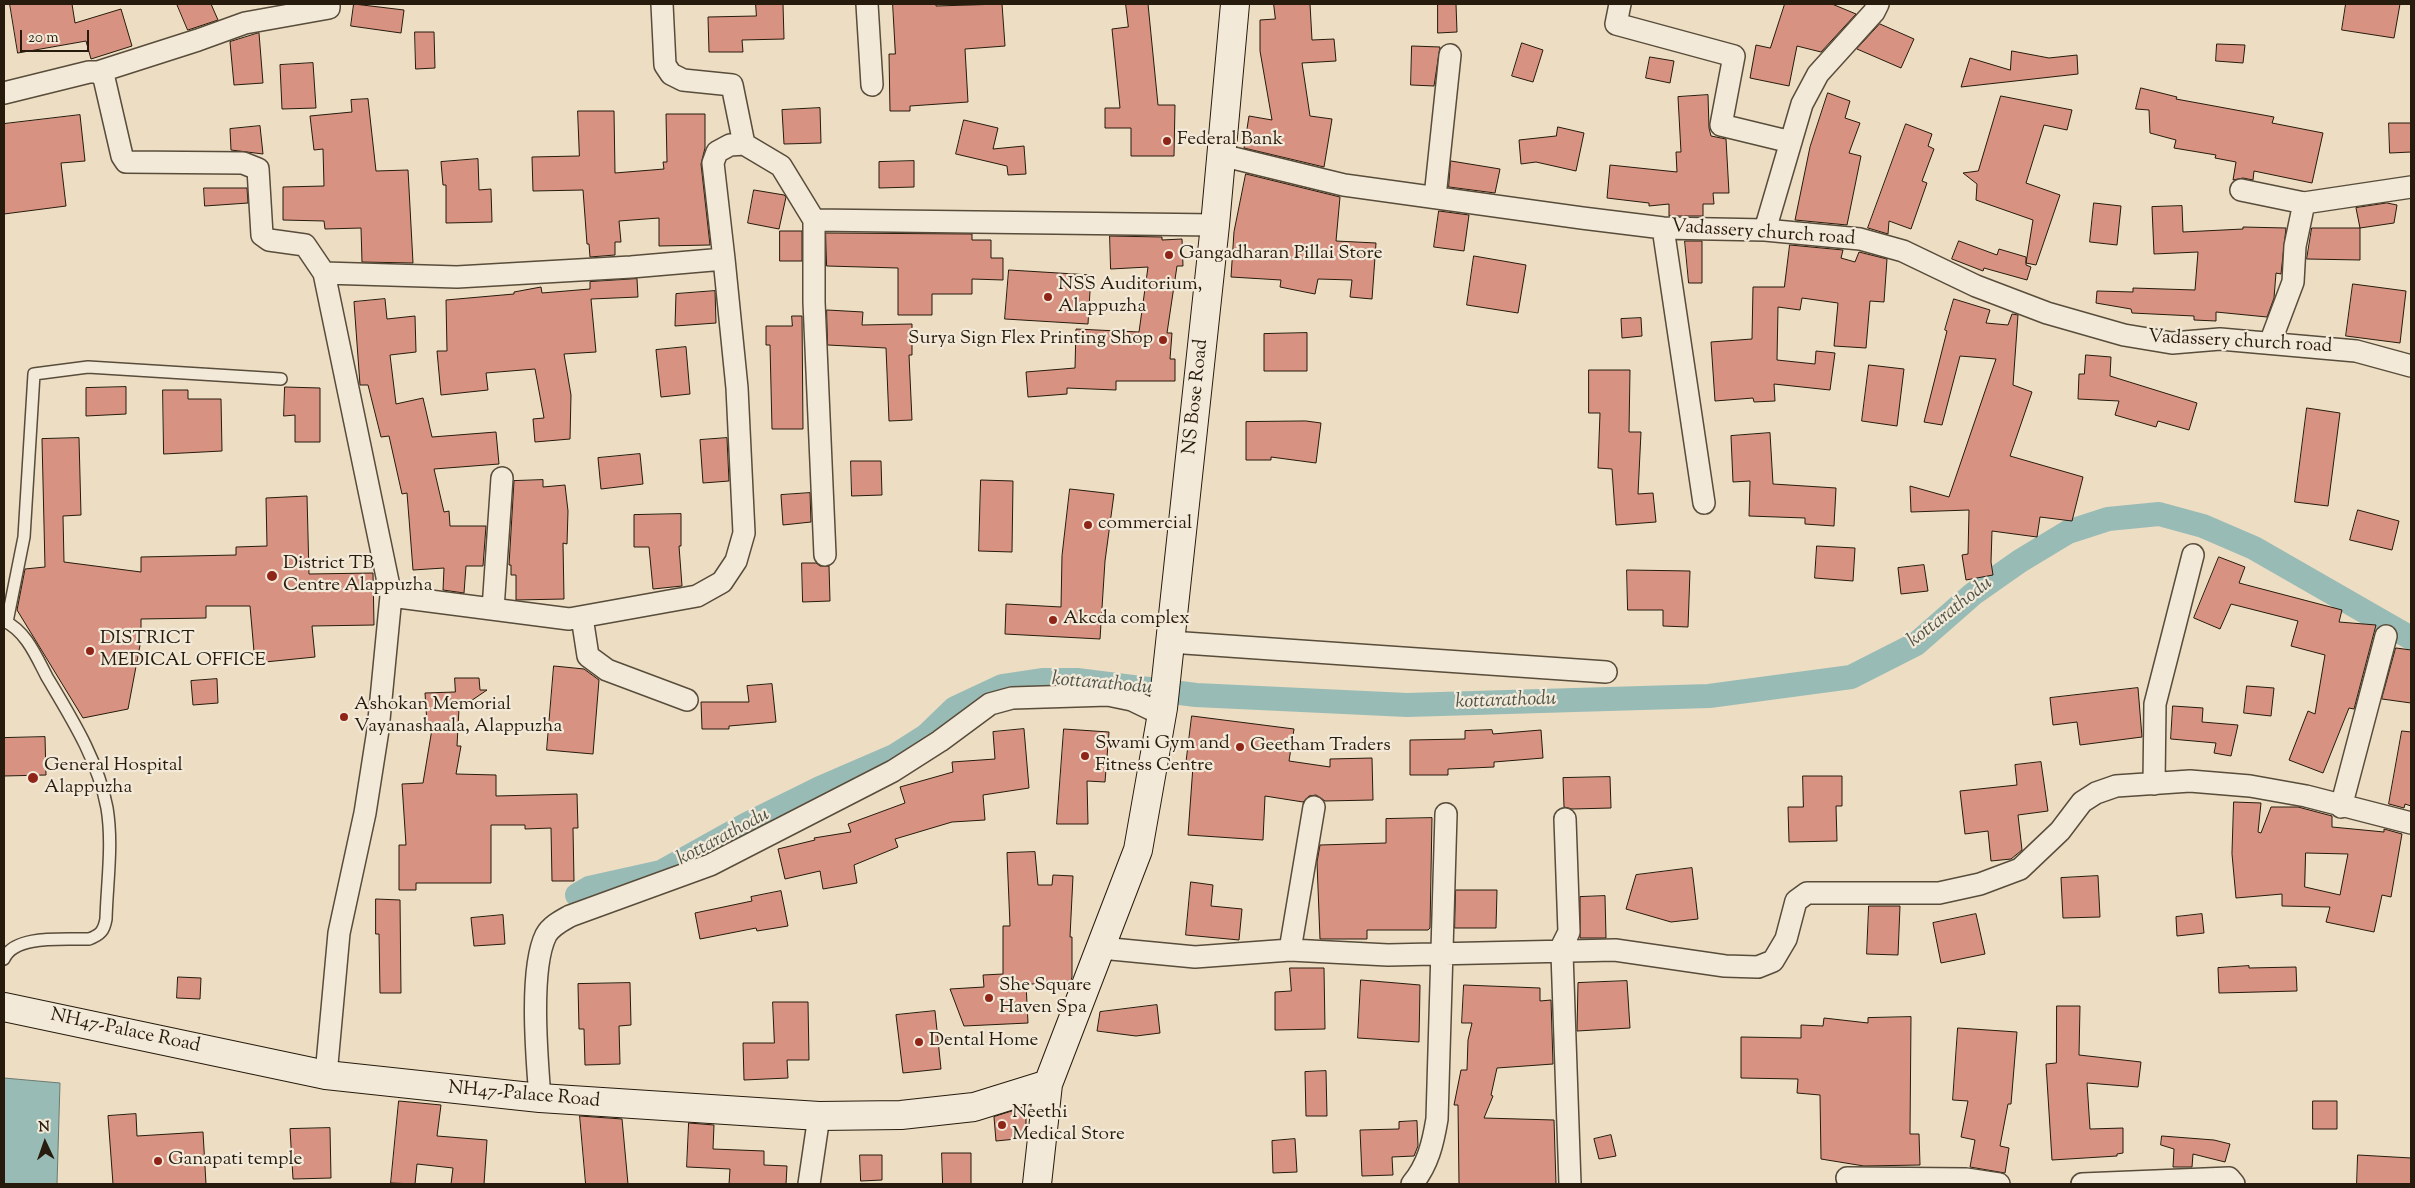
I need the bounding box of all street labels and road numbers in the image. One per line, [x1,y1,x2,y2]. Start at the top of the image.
street label: Vadassery church road [1670,216,1856,252]
street label: Vadassery church road [2147,327,2333,359]
street label: NS Bose Road [1180,338,1214,456]
street label: NH47-Palace Road [48,1005,202,1059]
street label: NH47-Palace Road [447,1078,601,1114]

